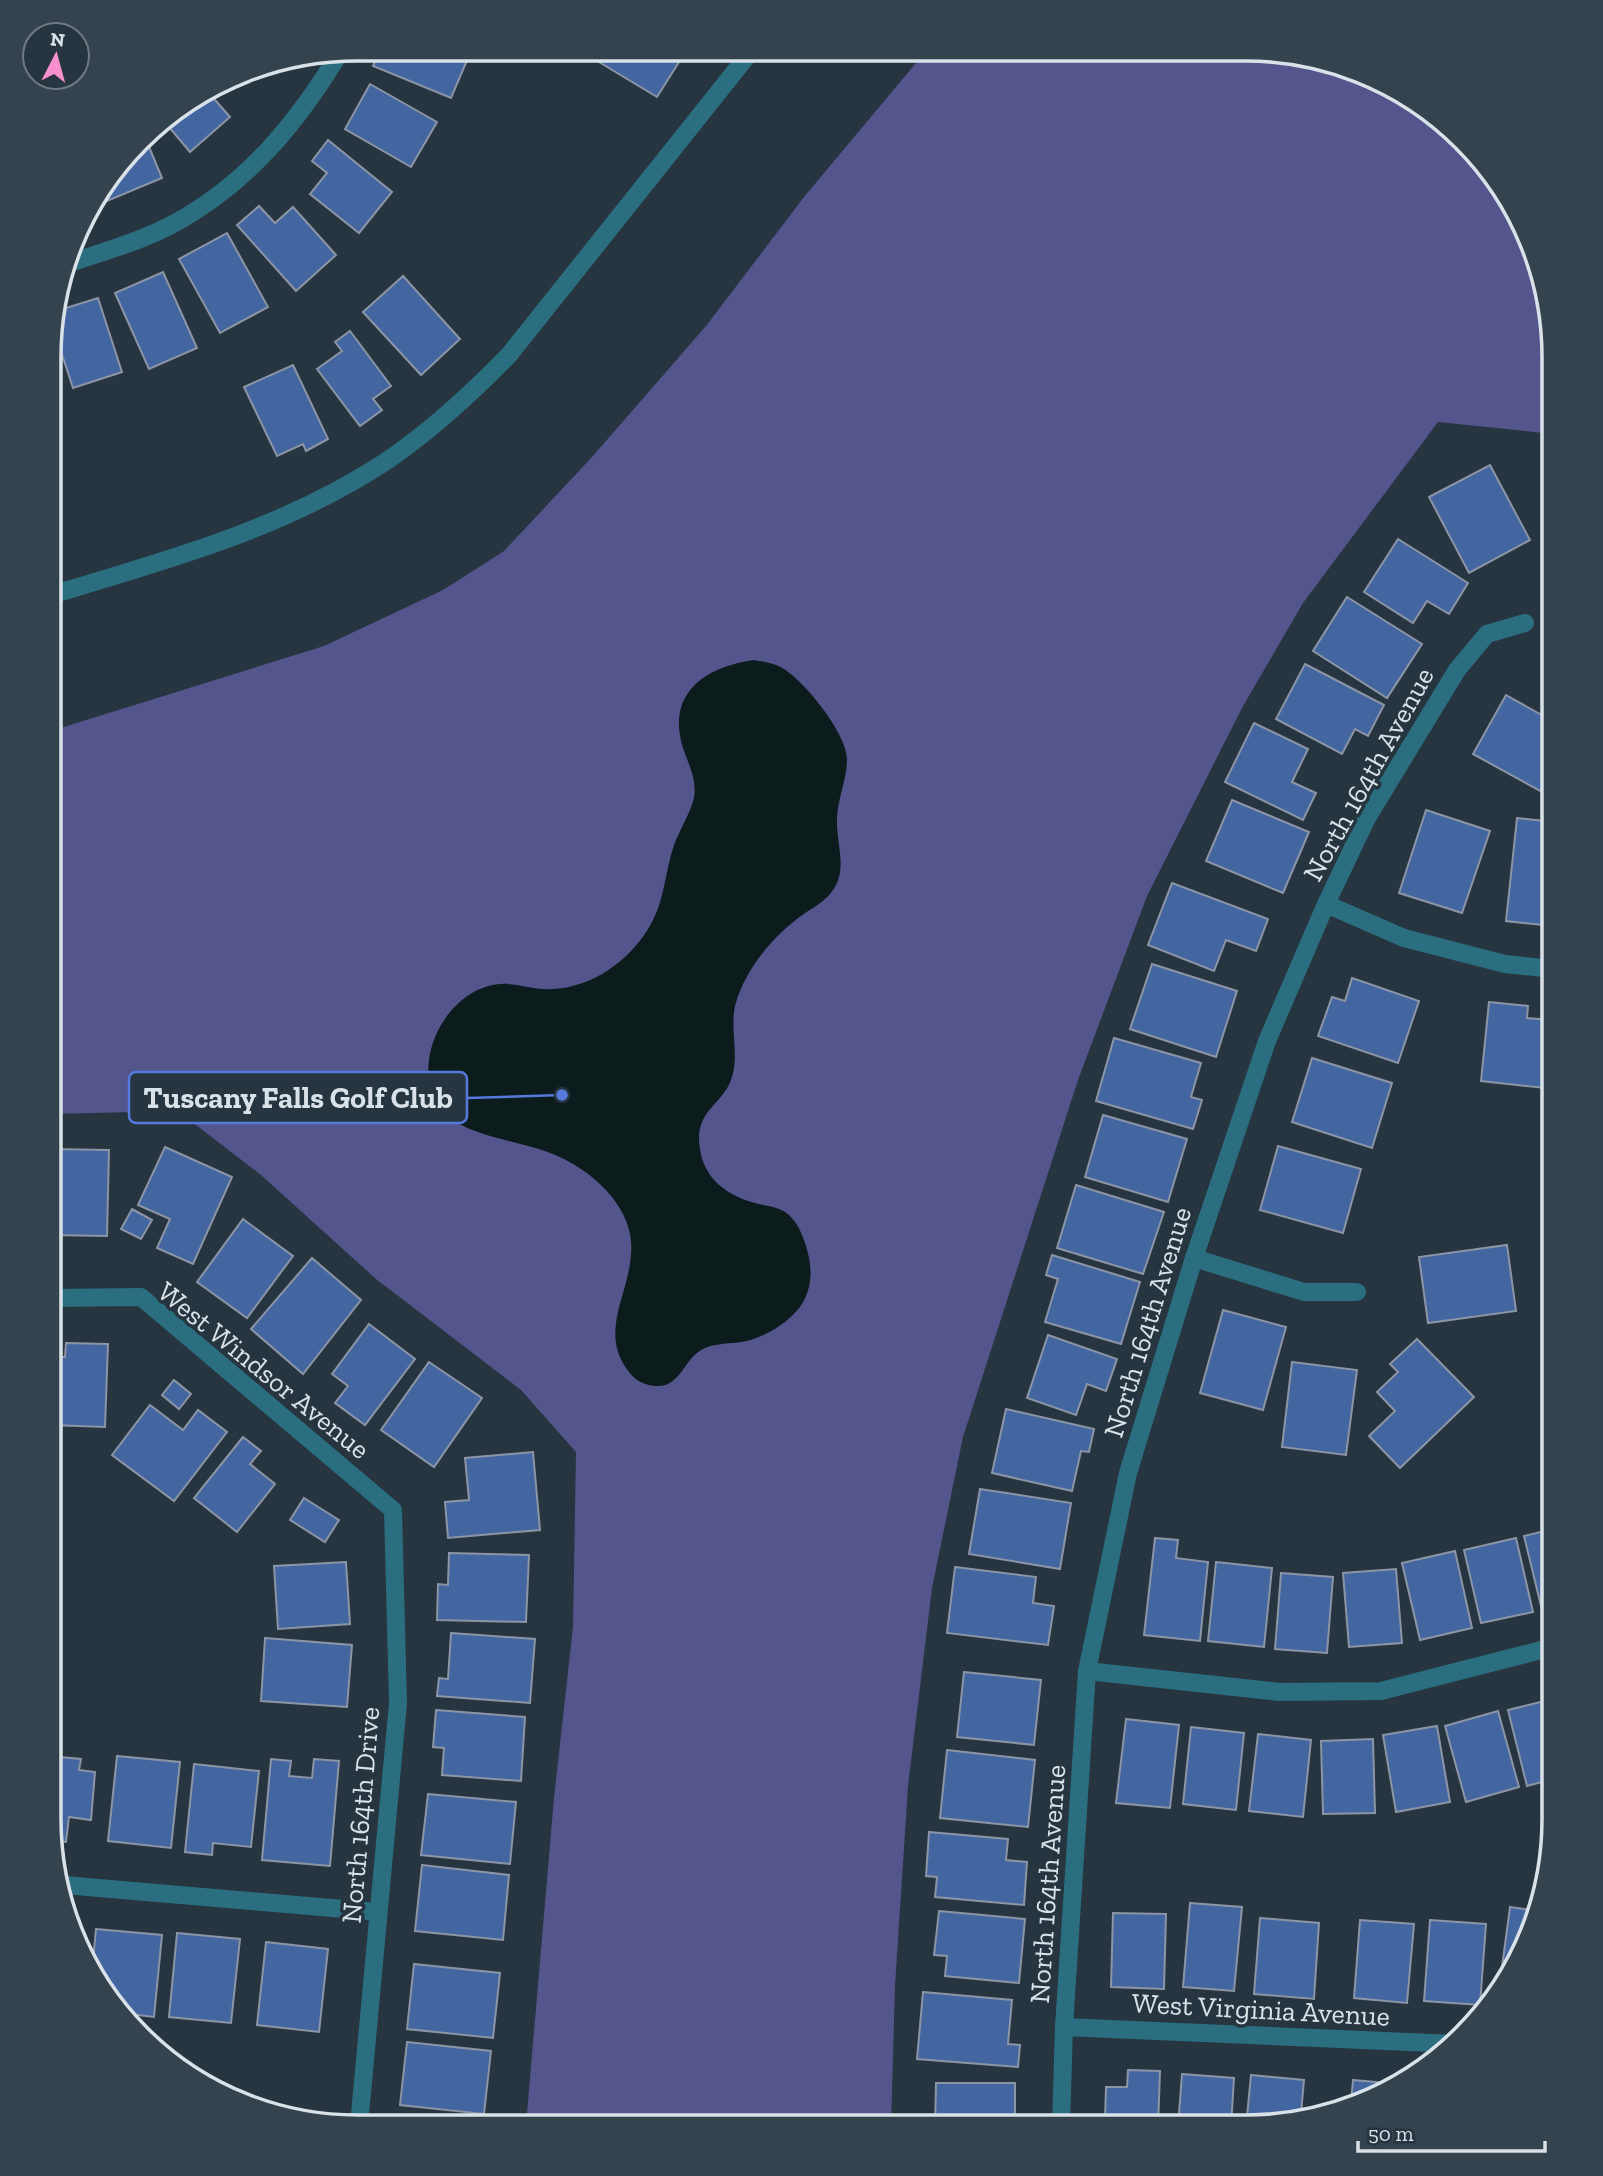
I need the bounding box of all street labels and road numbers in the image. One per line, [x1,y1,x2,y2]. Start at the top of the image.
street label: North 164th Avenue [1296,662,1441,887]
street label: North 164th Avenue [1097,1203,1198,1441]
street label: West Windsor Avenue [151,1275,376,1466]
street label: North 164th Drive [335,1705,386,1925]
street label: North 164th Avenue [1023,1764,1072,2004]
street label: West Virginia Avenue [1131,1986,1391,2033]

